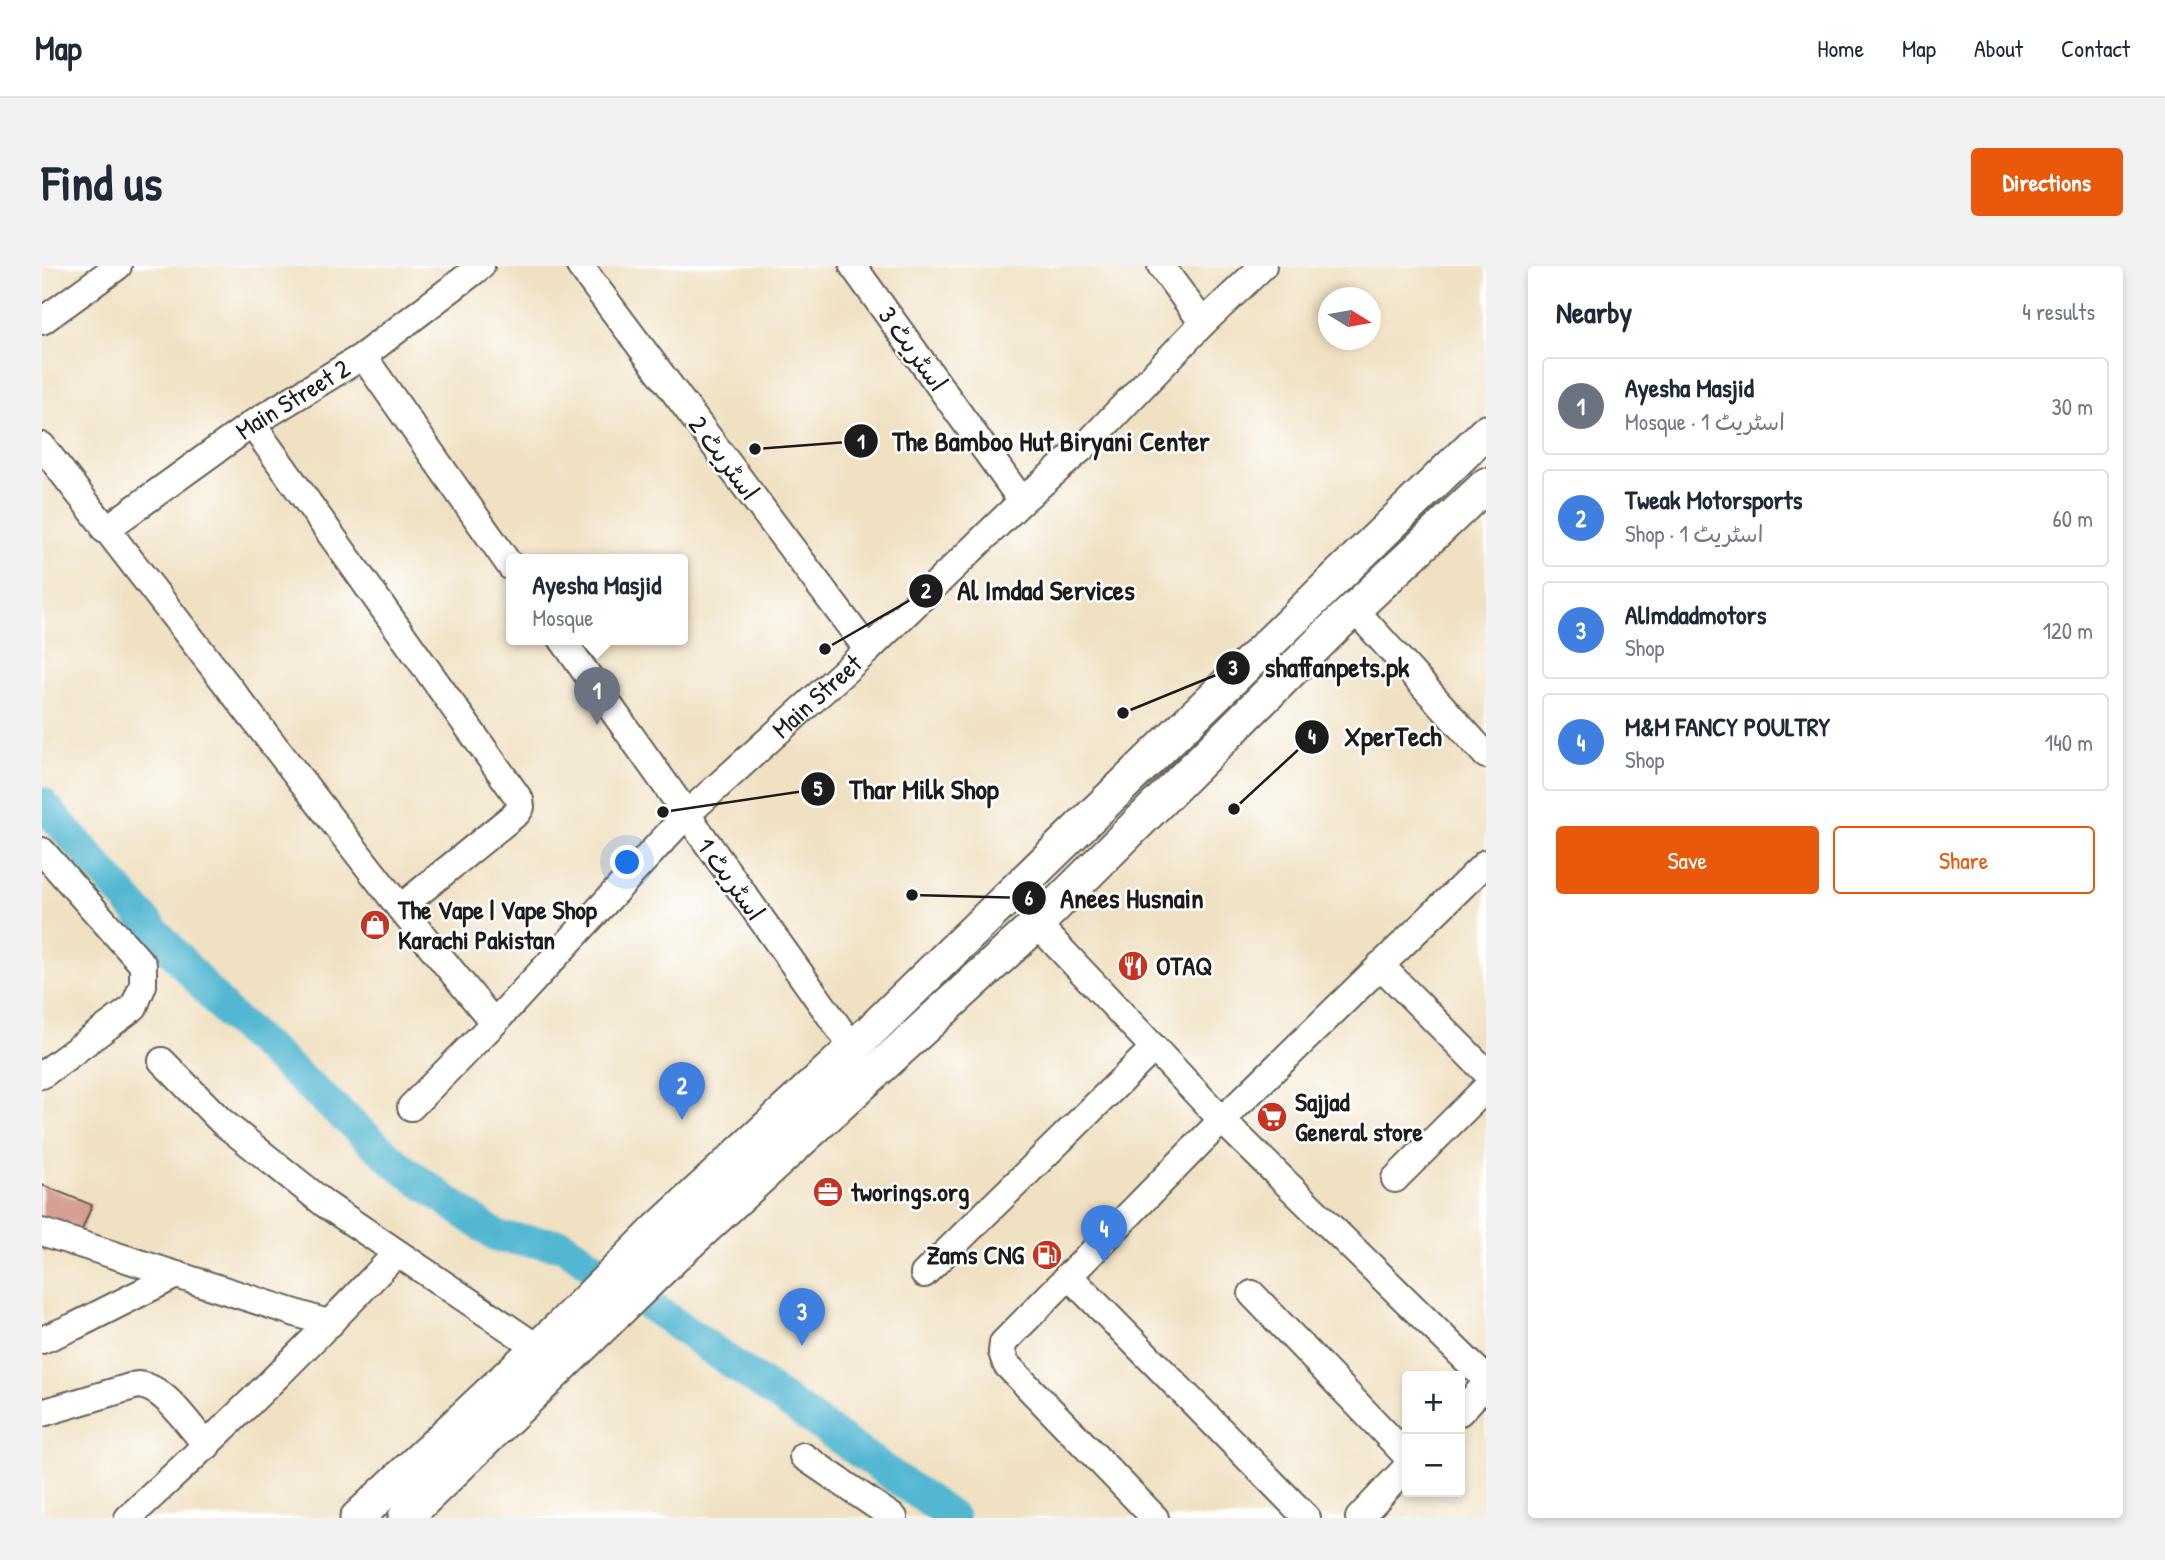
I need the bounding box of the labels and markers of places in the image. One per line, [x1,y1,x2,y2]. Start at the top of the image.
callout: The Bamboo Hut Biryani Center [844,417,1224,466]
callout: Al Imdad Services [908,566,1149,615]
callout: shaffanpets.pk [1215,643,1423,692]
pin: 1 [574,667,620,725]
callout: XperTech [1295,712,1455,761]
callout: Thar Milk Shop [800,765,1013,814]
callout: Anees Husnain [1011,873,1218,922]
place label: The Vape | Vape Shop Karachi Pakistan [397,892,598,957]
shop icon: The Vape | Vape Shop Karachi Pakistan [358,908,392,942]
place label: OTAQ [1156,948,1212,983]
restaurant icon: OTAQ [1116,949,1150,983]
pin: 2 [659,1062,705,1120]
place label: Sajjad General store [1295,1084,1423,1149]
supermarket icon: Sajjad General store [1255,1100,1289,1134]
place label: tworings.org [850,1174,970,1210]
office icon: tworings.org [811,1175,845,1209]
pin: 4 [1081,1205,1127,1263]
place label: Zams CNG [926,1237,1025,1272]
fuel station icon: Zams CNG [1030,1238,1064,1272]
pin: 3 [779,1288,825,1346]

